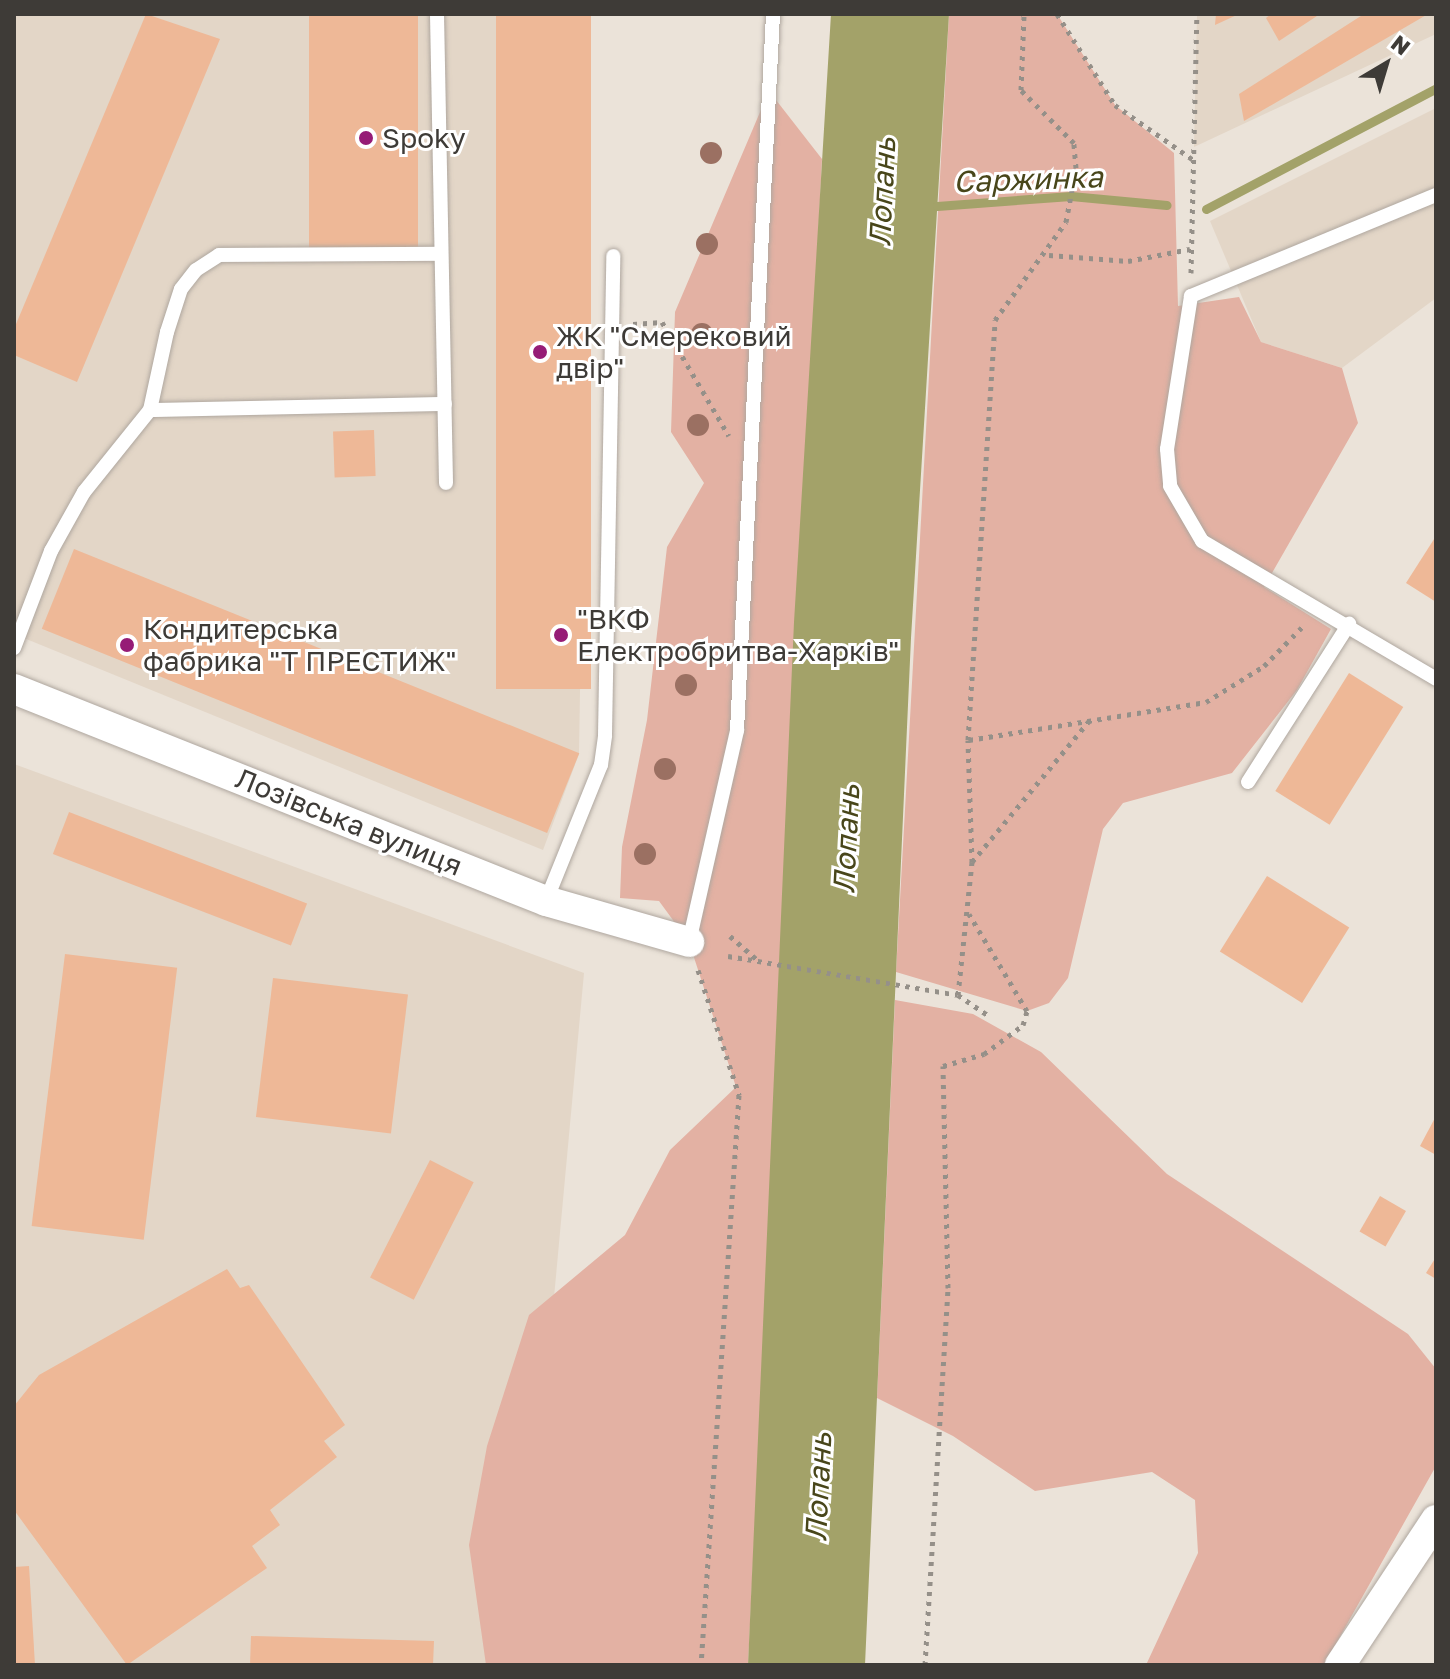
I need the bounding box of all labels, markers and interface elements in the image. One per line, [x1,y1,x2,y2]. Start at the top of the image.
north arrow [1346,24,1426,104]
text: N [1386,29,1416,60]
place label: Spoky [382,121,466,155]
marker: Spoky [357,129,375,147]
water label: Лопань [861,137,903,247]
water label: Саржинка [953,158,1103,200]
place label: ЖК "Смерековий двір" [556,319,792,385]
marker: ЖК "Смерековий двір" [531,343,549,361]
place label: "ВКФ Електробритва-Харків" [577,602,899,668]
place label: Кондитерська фабрика "Т ПРЕСТИЖ" [143,612,456,678]
marker: "ВКФ Електробритва-Харків" [552,626,570,644]
marker: Кондитерська фабрика "Т ПРЕСТИЖ" [118,636,136,654]
street label: Лозівська вулиця [231,761,467,883]
water label: Лопань [825,784,867,894]
water label: Лопань [797,1432,839,1542]

